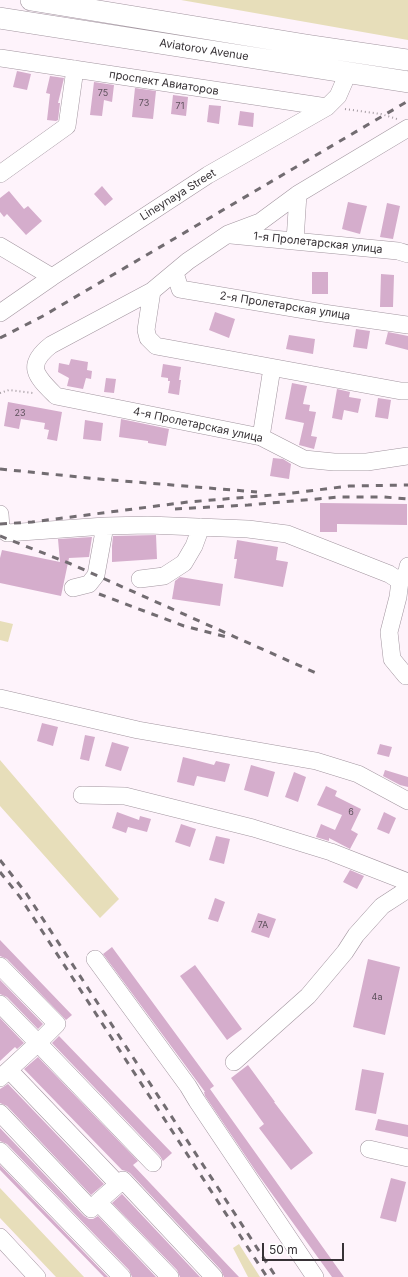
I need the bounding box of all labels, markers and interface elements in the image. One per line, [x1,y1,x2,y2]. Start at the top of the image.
street label: Aviatorov Avenue [158,36,250,64]
street label: проспект Авиаторов [108,68,220,98]
house number: 75 [98,88,108,98]
house number: 73 [139,98,149,108]
house number: 71 [176,101,184,111]
street label: Lineynaya Street [138,166,218,224]
street label: 1-я Пролетарская улица [253,230,383,256]
street label: 2-я Пролетарская улица [219,289,351,323]
street label: 4-я Пролетарская улица [132,405,264,445]
house number: 23 [14,408,26,418]
house number: 6 [348,807,354,817]
house number: 7А [258,920,268,930]
house number: 4а [372,992,382,1002]
scale bar [264,1235,346,1261]
text: 50 m [269,1242,298,1257]

